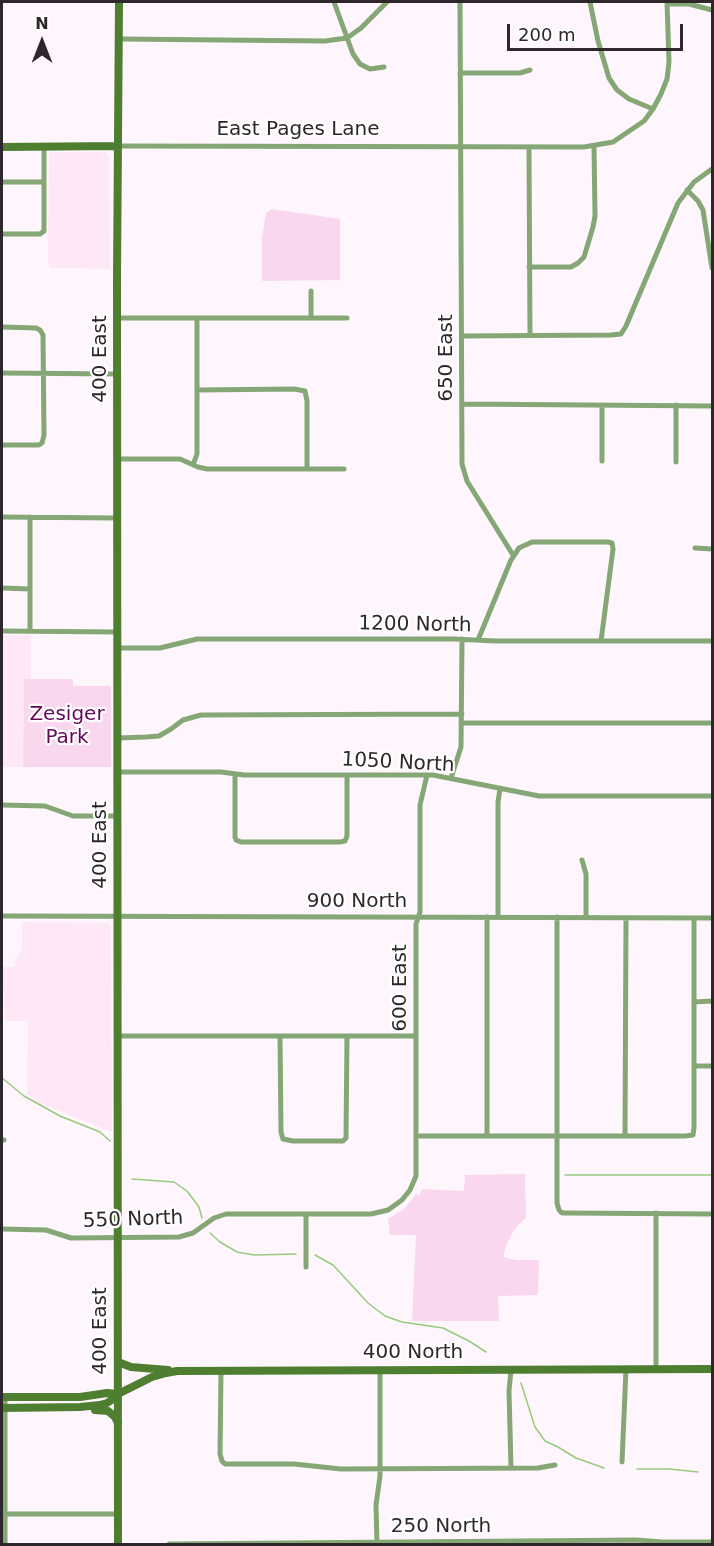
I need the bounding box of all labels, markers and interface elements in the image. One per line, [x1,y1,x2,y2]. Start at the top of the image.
north arrow [12,12,72,72]
scale bar [510,12,686,50]
text: N [35,14,49,33]
text: 200 m [518,24,576,45]
street label: East Pages Lane [216,118,380,142]
street label: 650 East [435,314,459,402]
street label: 400 East [89,315,113,403]
street label: 1200 North [358,612,472,638]
park label: Zesiger Park [29,703,105,750]
street label: 1050 North [341,748,455,778]
street label: 400 East [89,801,113,889]
street label: 900 North [307,890,407,914]
street label: 600 East [389,944,413,1032]
street label: 550 North [82,1206,184,1234]
street label: 400 East [89,1287,113,1375]
street label: 400 North [363,1341,463,1365]
street label: 250 North [391,1515,491,1539]

